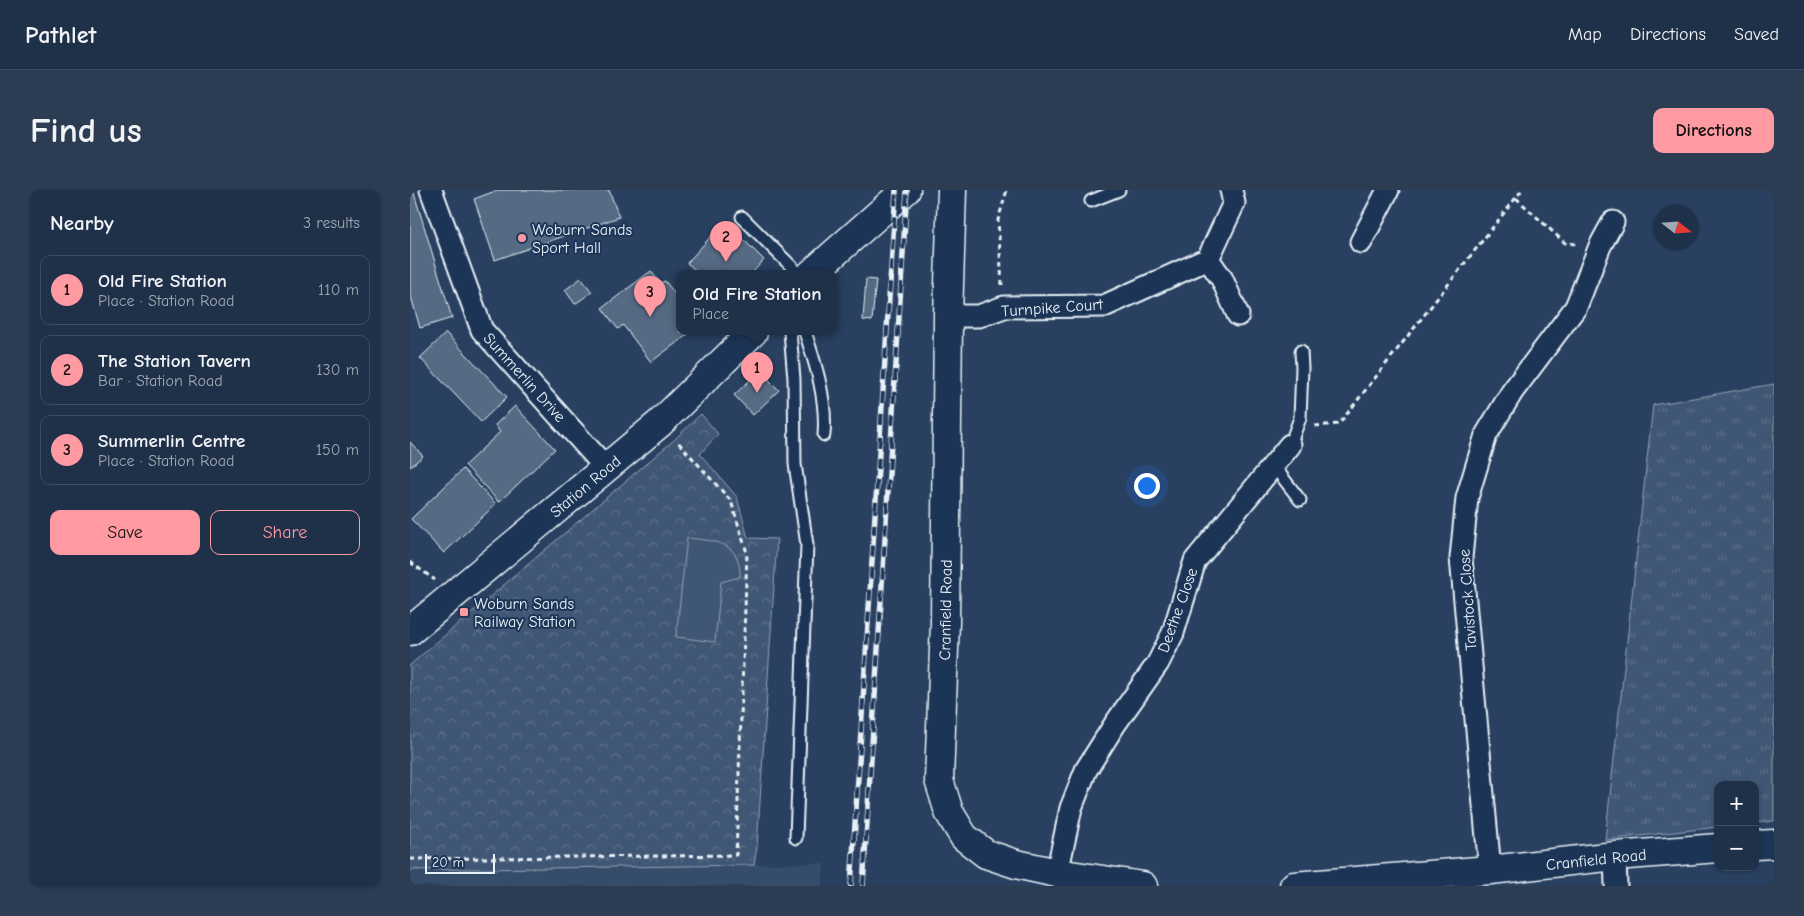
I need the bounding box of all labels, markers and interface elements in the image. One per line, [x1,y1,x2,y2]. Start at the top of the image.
text: Pathlet [25,21,96,49]
text: Map [1568,24,1602,45]
text: Directions [1630,24,1706,45]
text: Saved [1734,24,1779,45]
button: Directions [1653,108,1774,153]
text: Find us [30,110,142,151]
north arrow [1654,205,1699,250]
text: Nearby [50,211,114,235]
text: 3 results [303,214,360,232]
place label: Woburn Sands Sport Hall [532,221,632,257]
pin: 2 [710,221,742,262]
marker: Woburn Sands Sport Hall [516,232,528,244]
text: Old Fire Station [98,270,227,292]
popup [676,270,838,335]
pin: 3 [634,276,666,317]
text: 1 [64,281,70,299]
text: 110 m [318,281,359,299]
text: Old Fire Station [693,283,821,305]
text: Place · Station Road [98,292,235,310]
street label: Turnpike Court [1001,295,1104,321]
text: Place [693,305,729,323]
street label: Summerlin Drive [480,329,569,426]
text: The Station Tavern [98,350,251,372]
pin: 1 [741,352,773,393]
text: 2 [63,361,71,379]
text: 130 m [316,361,359,379]
text: Bar · Station Road [98,372,223,390]
text: Summerlin Centre [98,430,245,452]
text: 3 [63,441,71,459]
text: 150 m [316,441,359,459]
text: Place · Station Road [98,452,235,470]
street label: Station Road [547,452,625,521]
your location [1134,473,1160,499]
button: Save [50,510,200,555]
button: Share [210,510,360,555]
street label: Tavistock Close [1455,549,1481,651]
street label: Cranfield Road [936,559,956,661]
street label: Deethe Close [1154,565,1202,655]
place label: Woburn Sands Railway Station [474,595,576,631]
marker: Woburn Sands Railway Station [458,606,470,618]
map controls [1714,781,1759,871]
button: + [1714,781,1759,826]
button: − [1714,826,1759,871]
street label: Cranfield Road [1545,846,1647,874]
scale bar [425,851,495,874]
text: 20 m [432,854,464,871]

